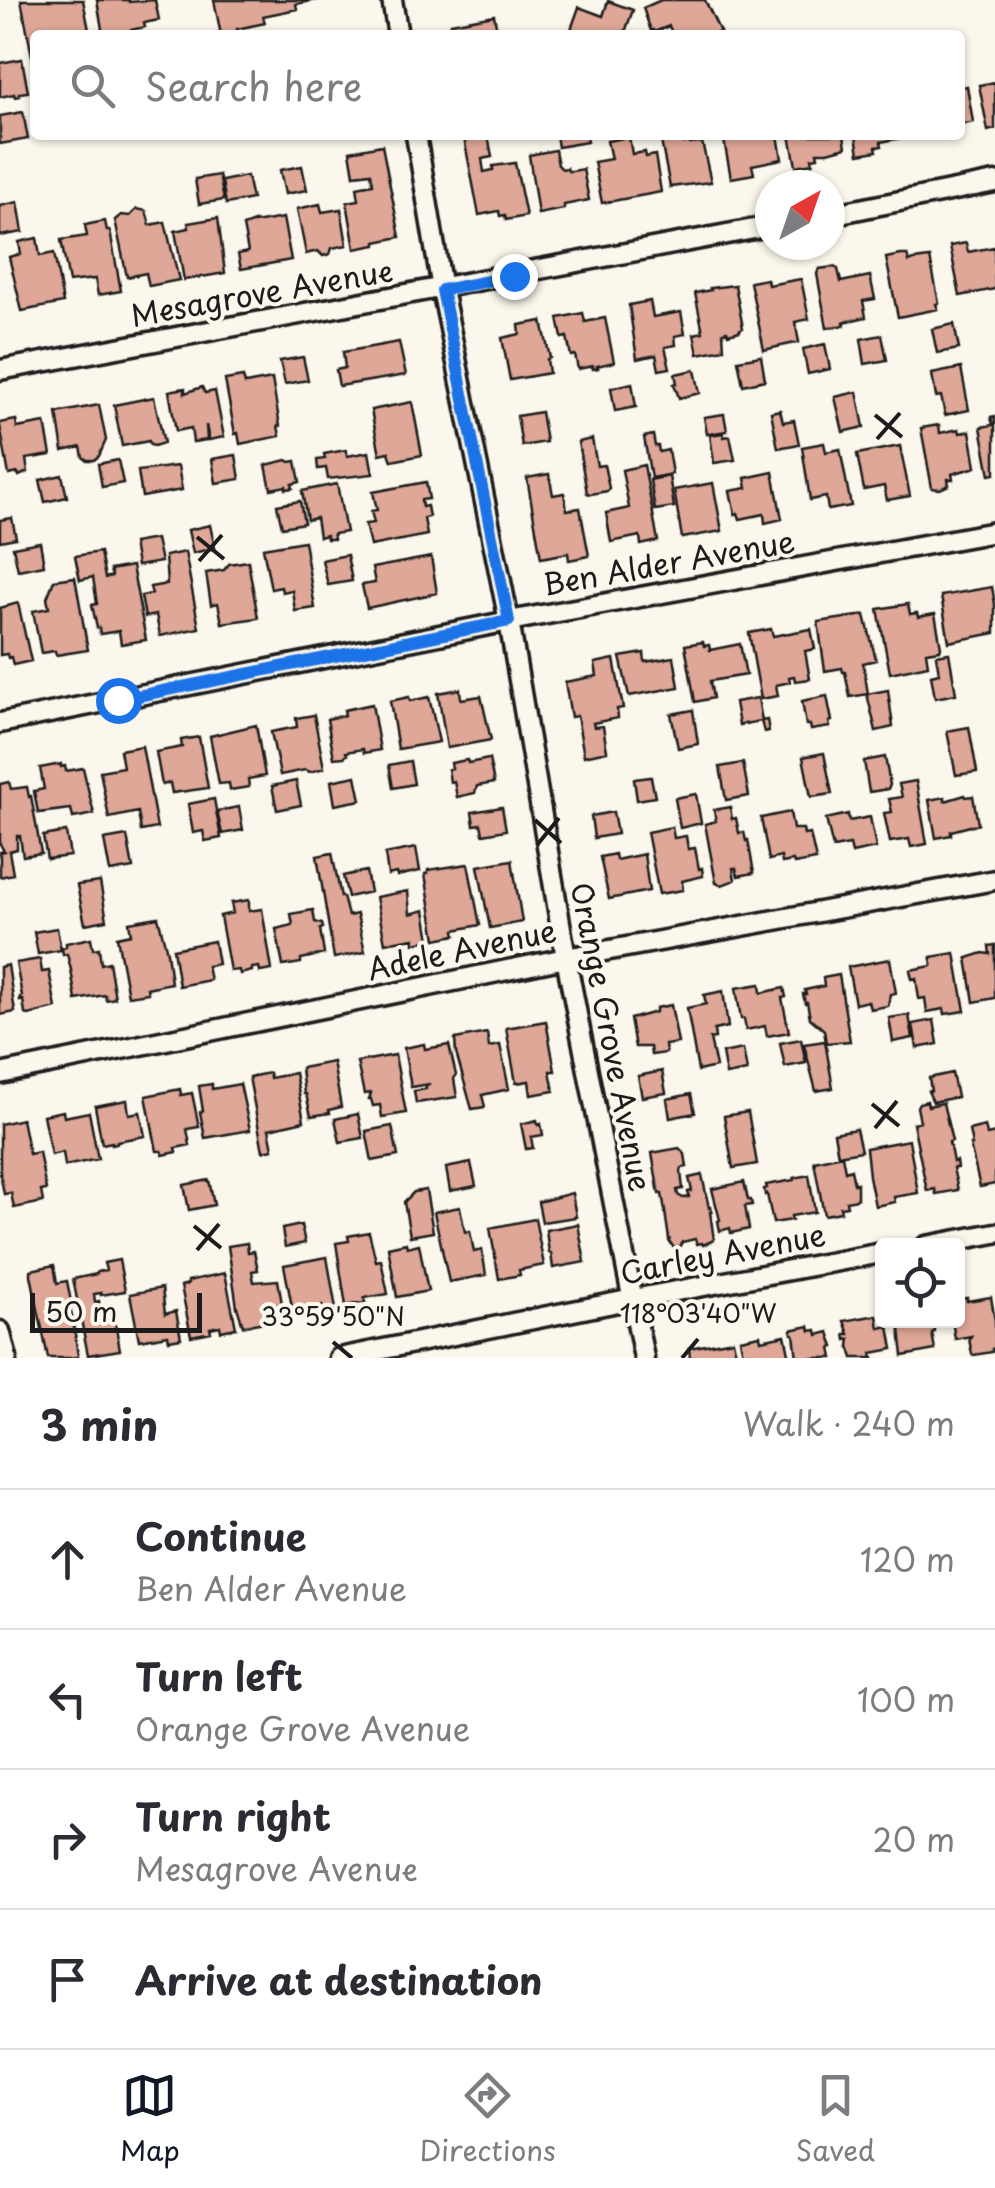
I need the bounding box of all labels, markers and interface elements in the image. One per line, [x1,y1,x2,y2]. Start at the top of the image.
search box [30,30,965,140]
text: Search here [145,57,362,114]
icon: search [65,58,120,113]
north arrow [755,170,845,260]
street label: Mesagrove Avenue [127,246,396,337]
route end [492,254,538,300]
street label: Ben Alder Avenue [539,517,798,606]
route start [96,678,142,724]
street label: Orange Grove Avenue [560,878,665,1195]
street label: Adele Avenue [363,907,560,991]
street label: Carley Avenue [616,1211,829,1294]
map controls [875,1238,965,1328]
button: locate [875,1238,965,1328]
scale bar [30,1288,202,1332]
text: 50 m [45,1289,118,1332]
text: 118°03'40"W [620,1294,777,1332]
text: 33°59'50"N [261,1297,405,1335]
text: 3 min [40,1392,158,1455]
text: Walk · 240 m [743,1399,955,1447]
text: Continue [135,1507,306,1564]
icon: ahead [40,1532,95,1587]
text: 120 m [860,1535,955,1583]
text: Ben Alder Avenue [135,1564,407,1612]
text: Turn left [135,1647,303,1704]
icon: left [40,1672,95,1727]
text: 100 m [857,1675,955,1723]
text: Orange Grove Avenue [135,1704,470,1752]
text: Turn right [135,1787,331,1844]
icon: right [40,1812,95,1867]
text: 20 m [873,1815,955,1863]
text: Mesagrove Avenue [135,1844,418,1892]
text: Arrive at destination [135,1951,543,2008]
icon: arrive [40,1952,95,2007]
tab: Map [120,2068,180,2171]
tab: Directions [420,2068,556,2171]
tab: Saved [796,2068,875,2171]

